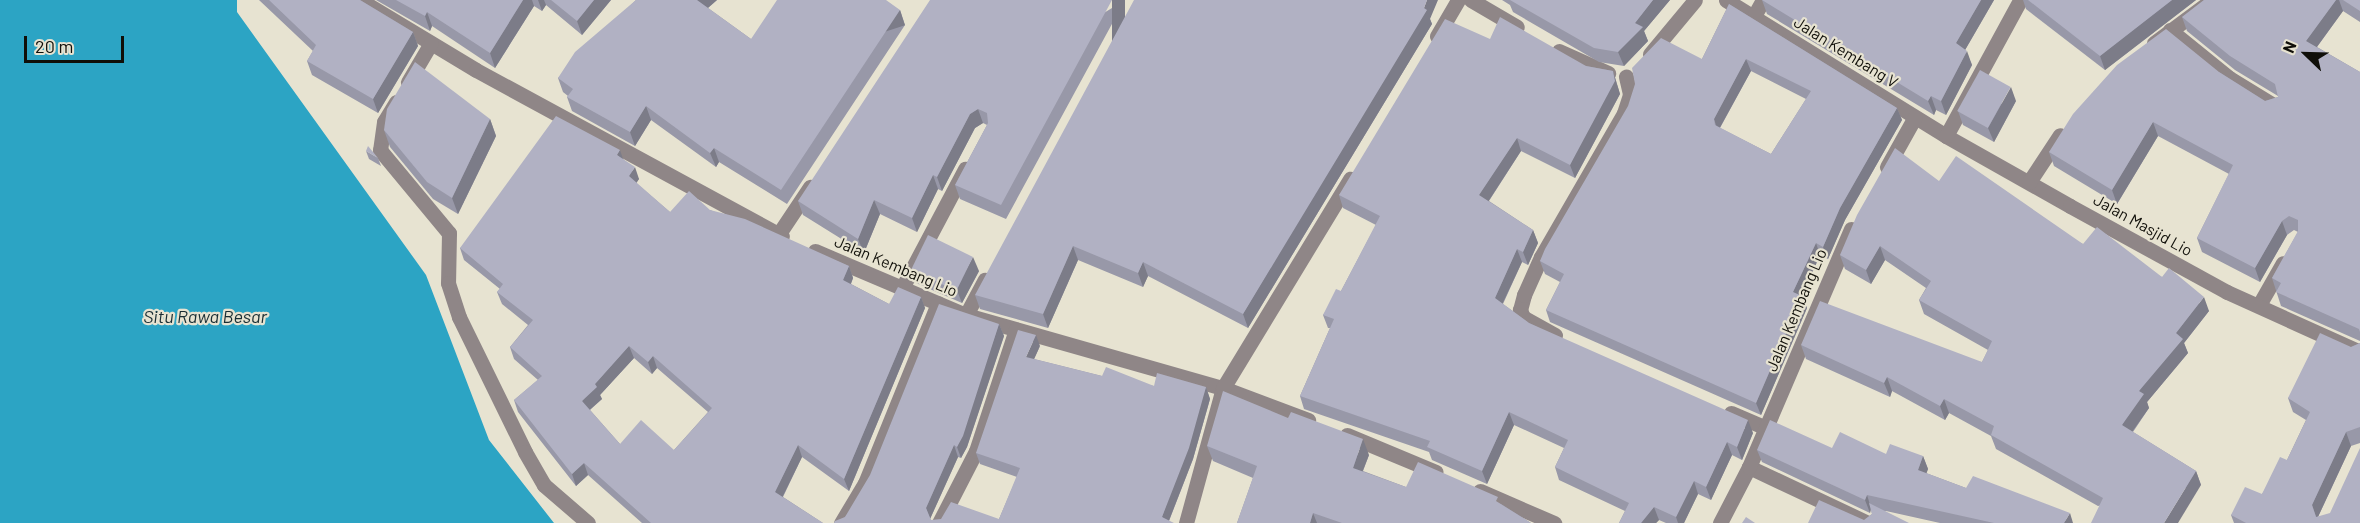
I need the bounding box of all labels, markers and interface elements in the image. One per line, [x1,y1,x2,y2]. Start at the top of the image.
street label: Jalan Kembang V [1790,12,1902,92]
scale bar [27,24,128,62]
north arrow [2276,24,2336,84]
text: 20 m [35,35,73,57]
text: N [2278,38,2300,55]
street label: Jalan Masjid Lio [2090,190,2196,260]
street label: Jalan Kembang Lio [832,231,960,301]
street label: Jalan Kembang Lio [1761,246,1831,374]
water label: Situ Rawa Besar [143,305,267,327]

